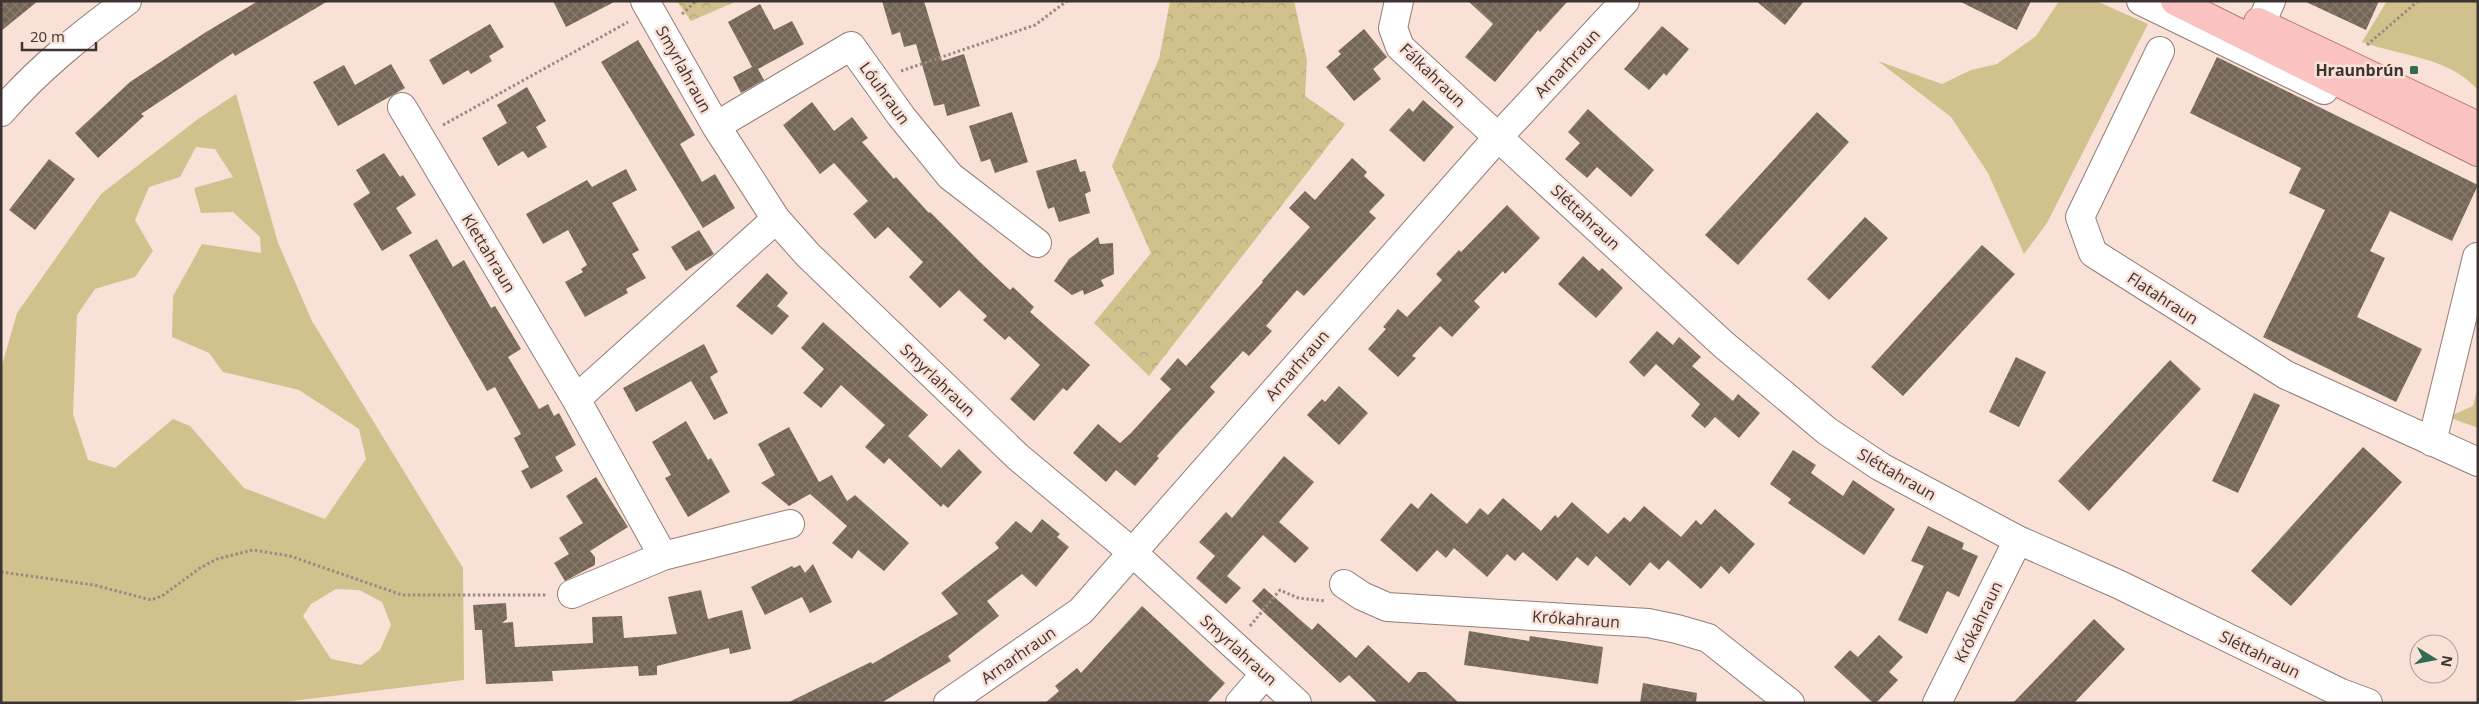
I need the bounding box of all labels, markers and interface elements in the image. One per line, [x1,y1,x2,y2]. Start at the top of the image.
scale bar [22,20,96,52]
street label: Smyrlahraun [651,22,717,116]
street label: Arnarhraun [1529,24,1605,102]
text: 20 m [30,26,65,46]
street label: Fálkahraun [1395,38,1471,112]
street label: Lóuhraun [855,57,915,129]
place label: Hraunbrún [2315,59,2404,81]
marker: Hraunbrún [2408,64,2420,76]
street label: Sléttahraun [1547,179,1625,255]
street label: Klettahraun [457,210,521,296]
street label: Flatahraun [2123,267,2203,329]
street label: Arnarhraun [1260,325,1334,405]
street label: Smyrlahraun [896,339,980,421]
street label: Sléttahraun [1854,443,1940,505]
street label: Krókahraun [1949,578,2007,666]
street label: Krókahraun [1531,605,1621,633]
street label: Smyrlahraun [1196,610,1282,690]
street label: Arnarhraun [976,621,1060,689]
street label: Sléttahraun [2216,625,2304,683]
north arrow [2409,634,2459,684]
text: N [2437,654,2458,669]

